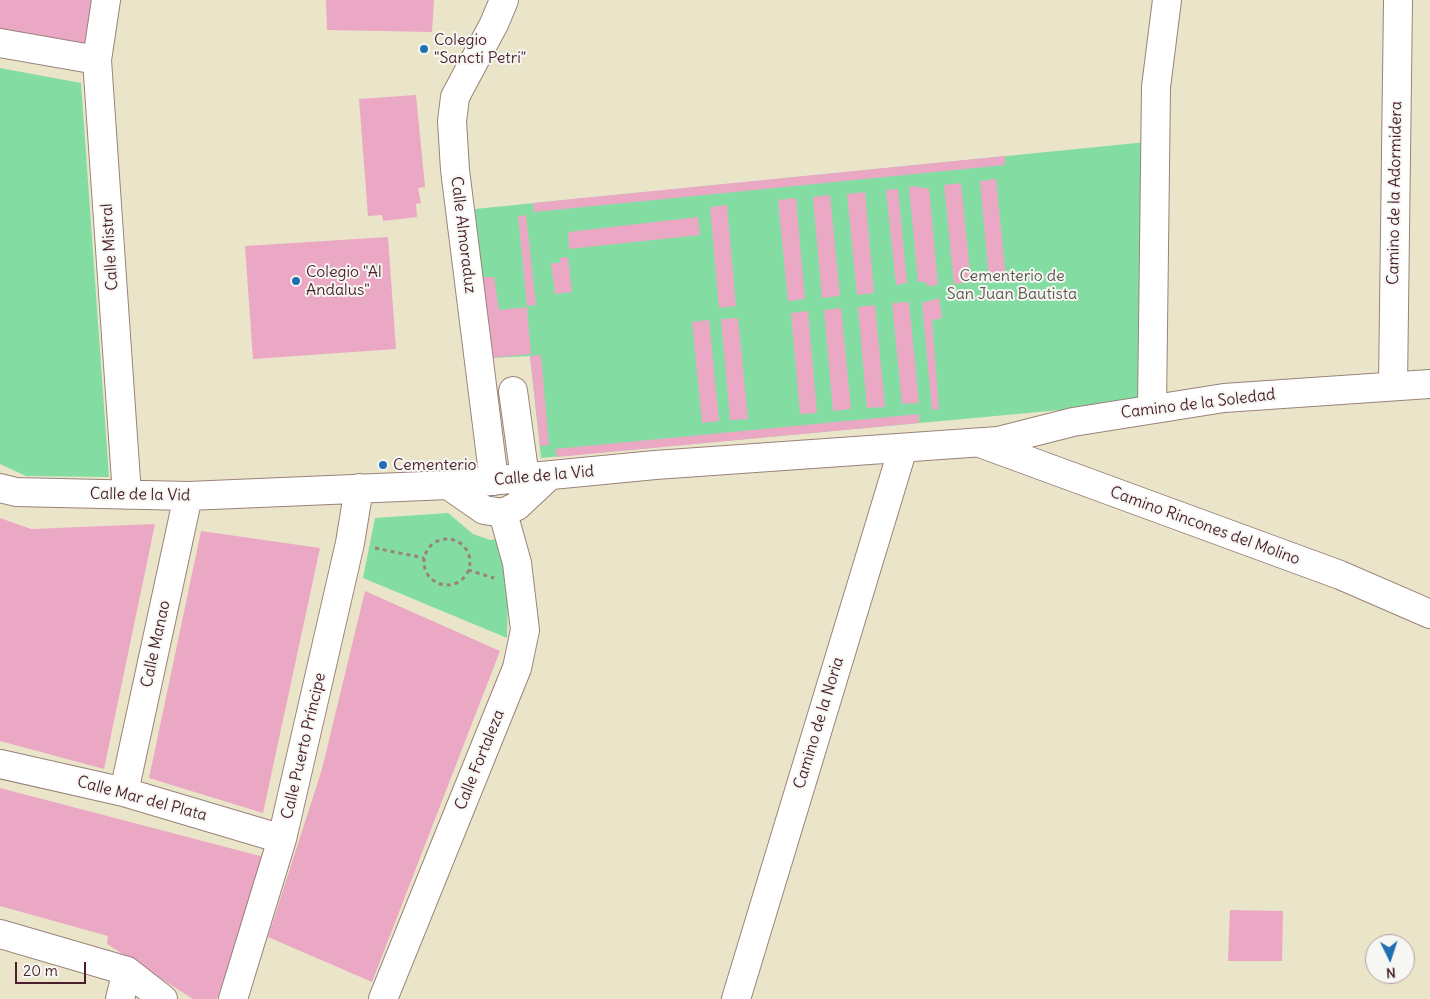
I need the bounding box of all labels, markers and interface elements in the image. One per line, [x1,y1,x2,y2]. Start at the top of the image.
place label: Colegio "Sancti Petri" [434,30,526,68]
marker: Colegio "Sancti Petri" [418,43,430,55]
street label: Camino de la Adormidera [1384,101,1406,285]
street label: Calle Almoraduz [446,175,480,295]
street label: Calle Mistral [97,203,123,291]
place label: Colegio "Al Andalus" [306,262,382,300]
park label: Cementerio de San Juan Bautista [947,266,1077,304]
marker: Colegio "Al Andalus" [290,275,302,287]
street label: Camino de la Soledad [1120,385,1276,423]
place label: Cementerio [393,455,476,475]
marker: Cementerio [377,459,389,471]
street label: Calle de la Vid [493,462,595,490]
street label: Camino Rincones del Molino [1107,483,1303,569]
street label: Calle de la Vid [90,485,190,505]
street label: Calle Manao [137,599,175,689]
street label: Camino de la Noria [790,655,848,791]
street label: Calle Puerto Príncipe [278,671,330,821]
street label: Calle Fortaleza [451,707,509,813]
street label: Calle Mar del Plata [75,772,209,826]
north arrow [1365,934,1415,984]
scale bar [18,952,89,984]
text: 20 m [23,961,58,980]
text: N [1386,964,1396,982]

